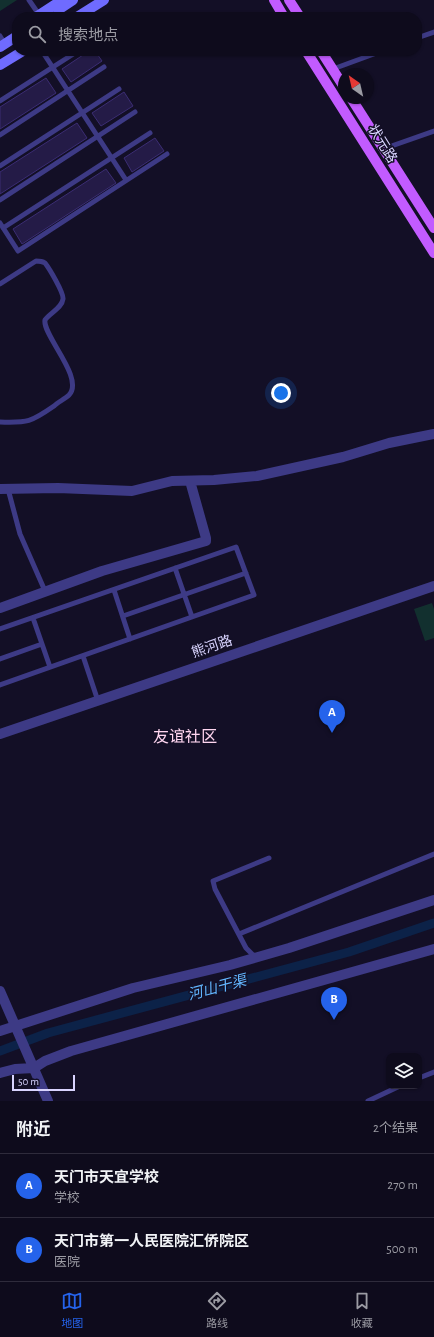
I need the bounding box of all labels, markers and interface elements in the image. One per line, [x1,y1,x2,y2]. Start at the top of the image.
search box [12,12,422,56]
icon: search [26,23,48,45]
text: 搜索地点 [58,28,118,43]
north arrow [338,68,374,104]
street label: 状元路 [365,121,401,166]
your location [271,383,291,403]
street label: 熊河路 [189,632,234,660]
pin: A [319,700,345,733]
district label: 友谊社区 [153,728,217,745]
water label: 河山干渠 [186,972,250,1003]
pin: B [321,987,347,1020]
map controls [386,1053,422,1089]
button: layers [386,1053,422,1089]
scale bar [12,1073,75,1092]
text: 50 m [18,1076,39,1087]
text: 附近 [16,1121,50,1138]
text: 2个结果 [373,1122,418,1135]
text: 天门市天宜学校 [54,1170,159,1185]
text: A [25,1179,33,1192]
text: 270 m [387,1179,418,1192]
text: 学校 [54,1192,80,1205]
text: 天门市第一人民医院汇侨院区 [54,1234,249,1249]
text: B [25,1243,33,1256]
text: 500 m [386,1243,418,1256]
text: 医院 [54,1256,80,1269]
tab: 地图 [61,1290,83,1330]
tab: 路线 [206,1290,228,1330]
tab: 收藏 [351,1290,373,1330]

